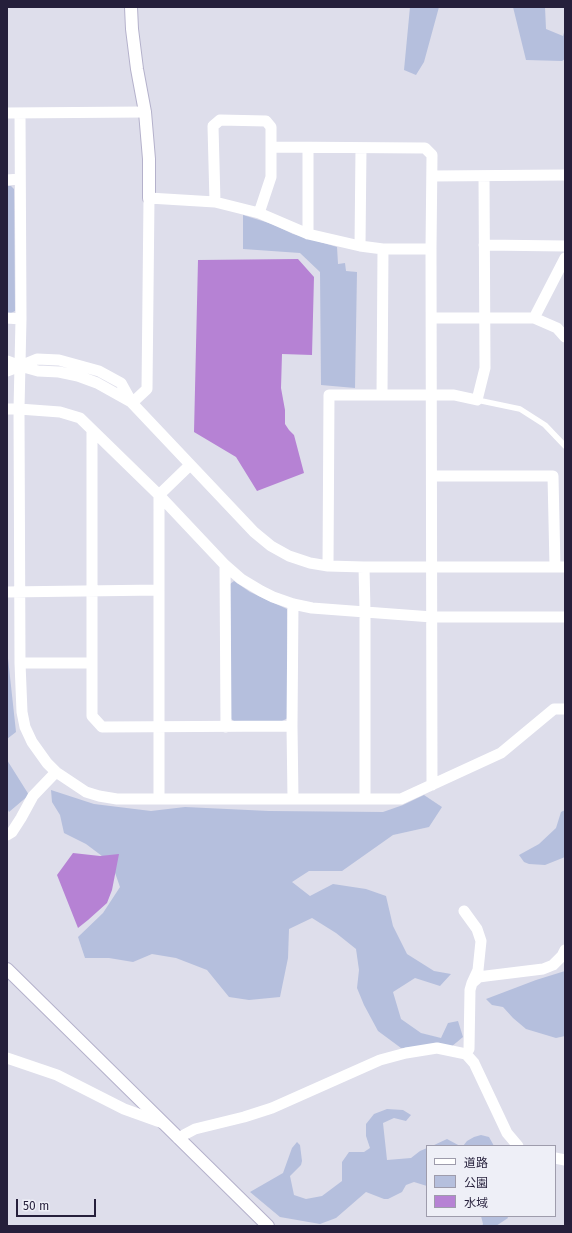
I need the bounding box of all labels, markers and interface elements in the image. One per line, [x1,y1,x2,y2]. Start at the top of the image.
legend [426,1145,556,1217]
text: 道路 [464,1156,488,1170]
text: 公園 [464,1176,488,1190]
scale bar [18,1191,98,1217]
text: 水域 [464,1196,488,1210]
text: 50 m [23,1199,49,1213]

